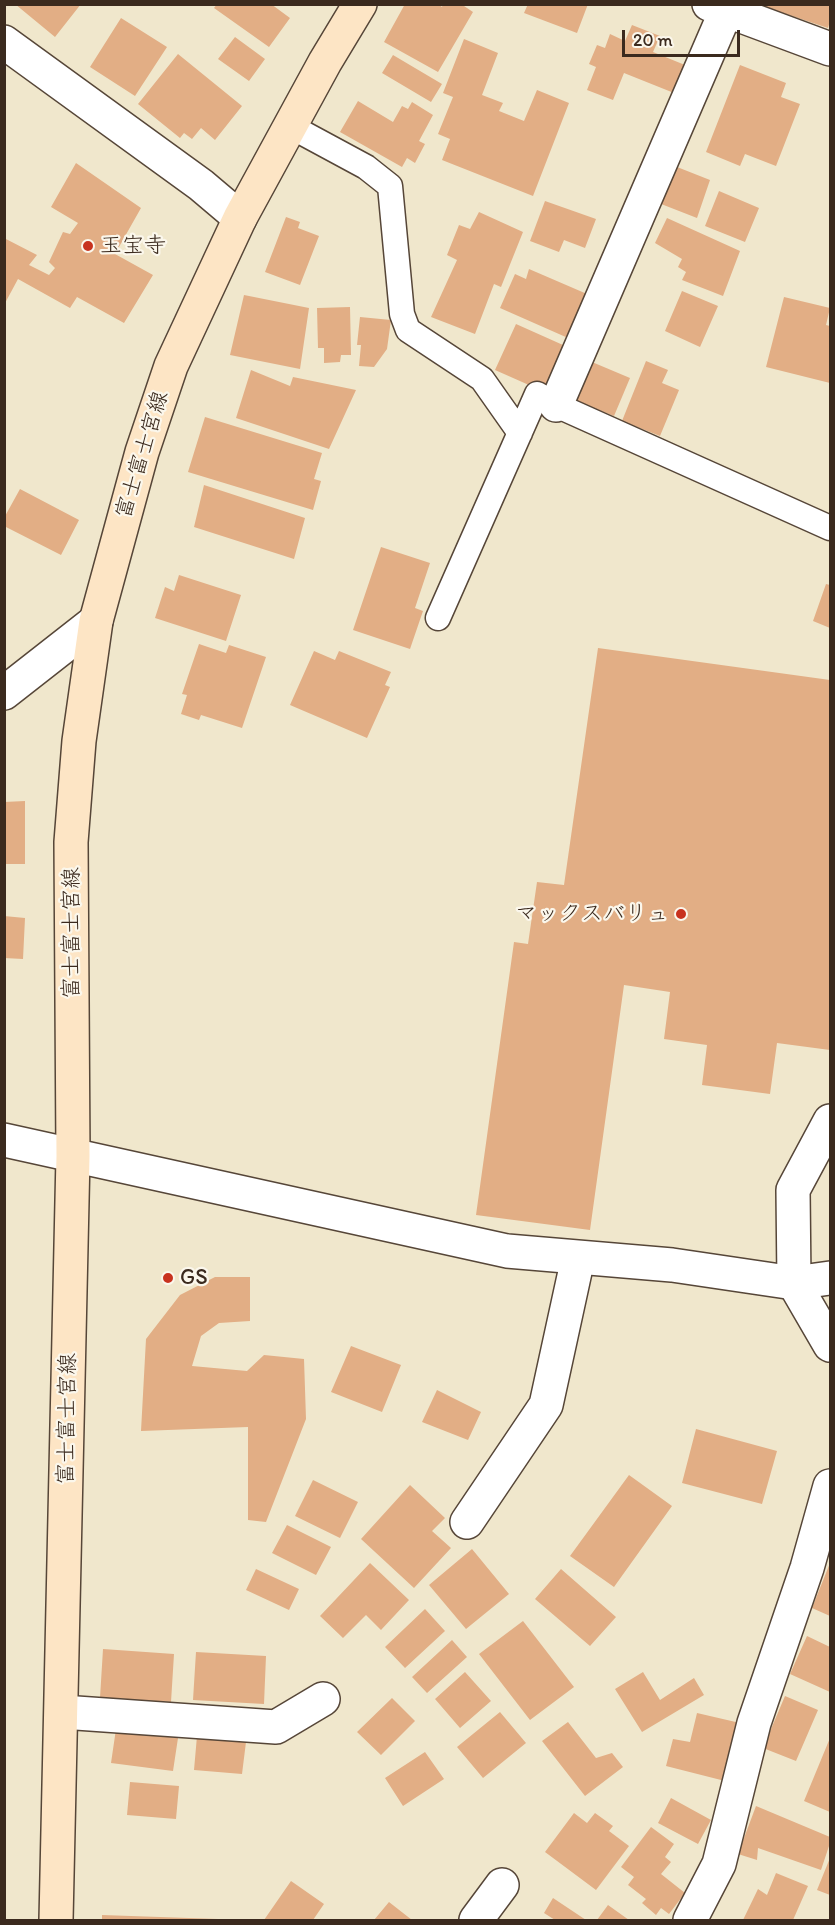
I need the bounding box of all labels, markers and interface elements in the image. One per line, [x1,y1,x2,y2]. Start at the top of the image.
scale bar [625,18,744,56]
text: 20 m [633,29,673,51]
place label: 玉宝寺 [100,233,166,259]
marker: 玉宝寺 [81,239,95,253]
street label: 富士富士宮線 [111,388,175,522]
street label: 富士富士宮線 [59,867,85,999]
place label: マックスバリュ [515,901,669,927]
marker: マックスバリュ [674,907,688,921]
place label: GS [180,1265,208,1291]
marker: GS [161,1271,175,1285]
street label: 富士富士宮線 [54,1353,82,1485]

